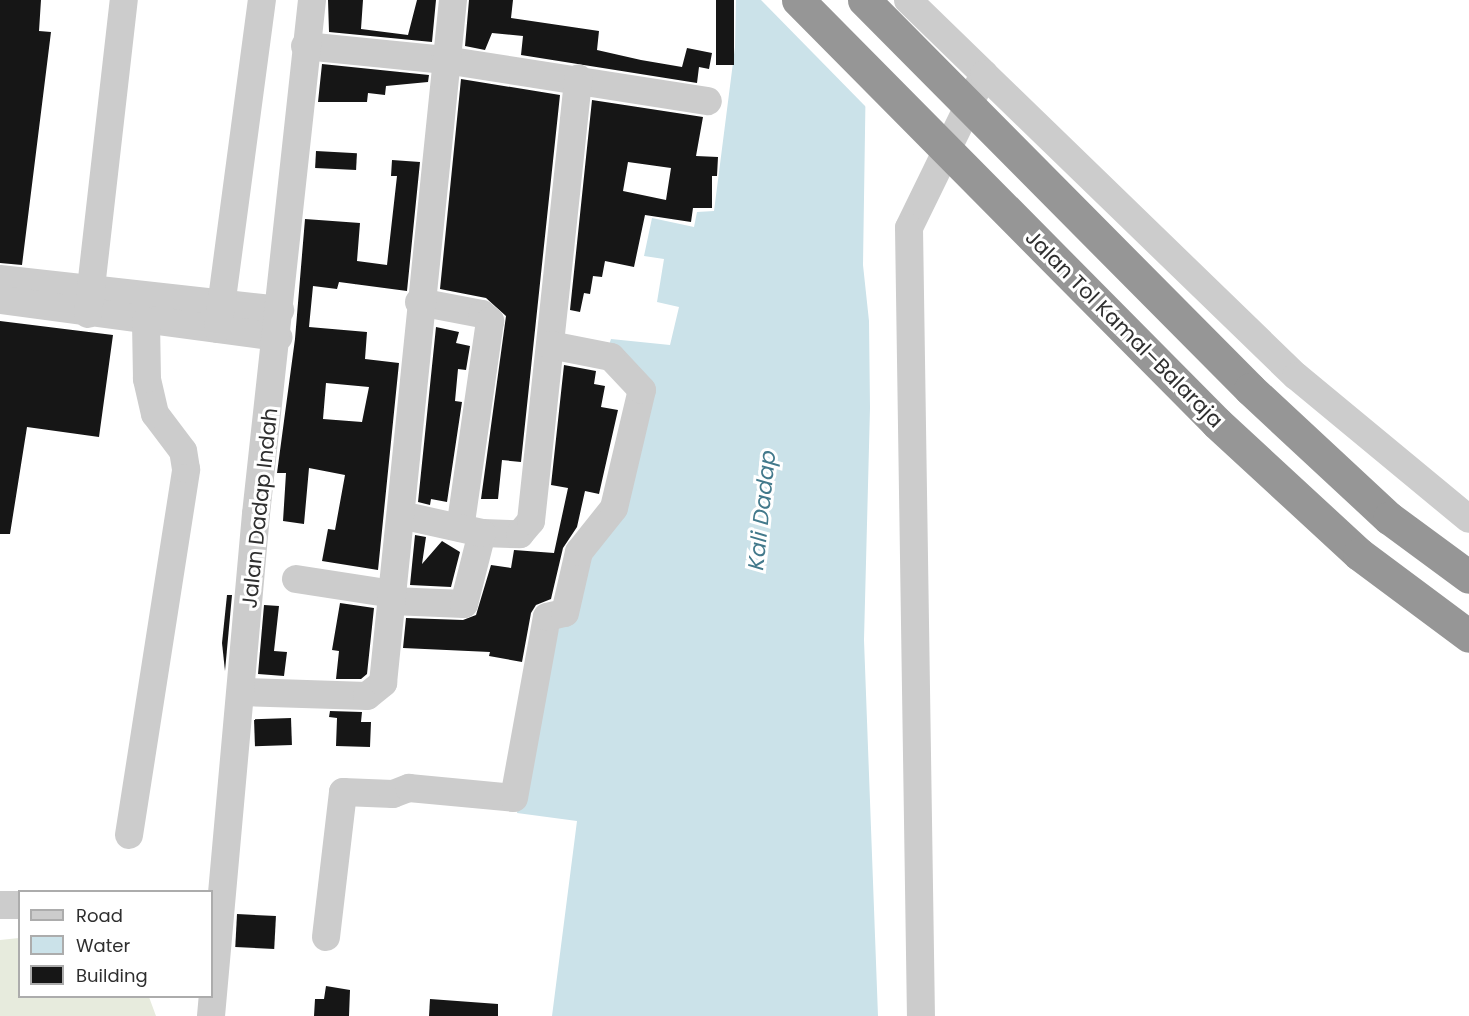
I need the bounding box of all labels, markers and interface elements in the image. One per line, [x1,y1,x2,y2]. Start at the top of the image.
street label: Jalan Tol Kamal–Balaraja [1020,225,1228,433]
street label: Jalan Dadap Indah [237,407,283,609]
water label: Kali Dadap [743,449,781,571]
legend [18,890,213,998]
text: Road [76,903,123,928]
text: Water [76,933,130,958]
text: Building [76,963,148,988]

